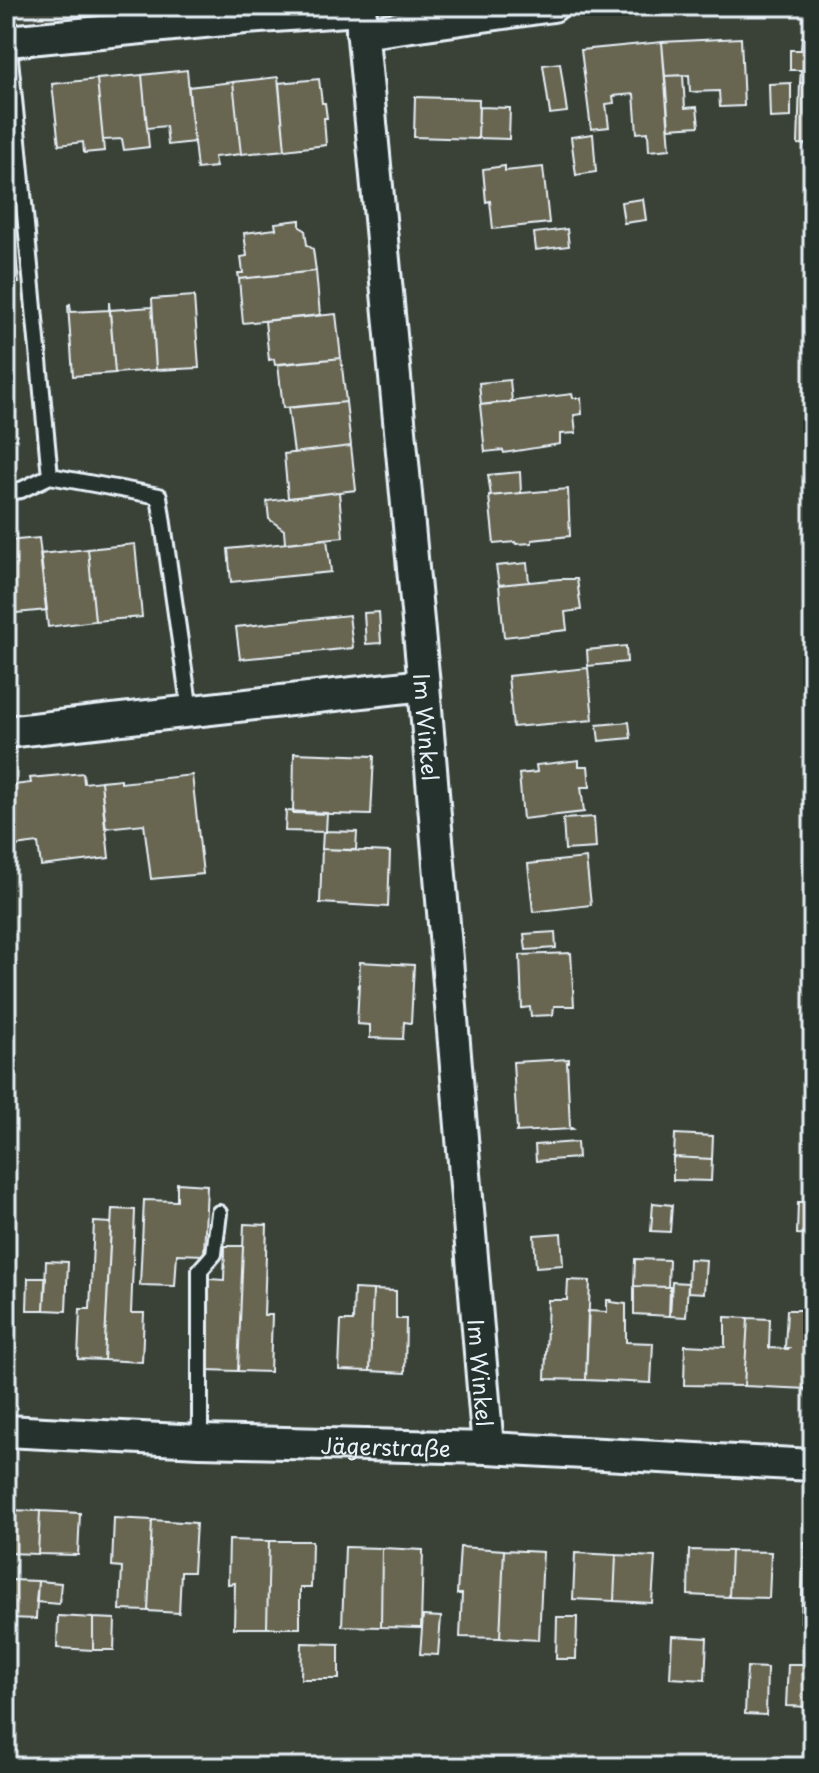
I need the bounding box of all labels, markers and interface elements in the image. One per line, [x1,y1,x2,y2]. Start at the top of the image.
street label: Im Winkel [406,672,448,782]
street label: Im Winkel [461,1318,503,1428]
street label: Jägerstraße [320,1427,451,1464]

